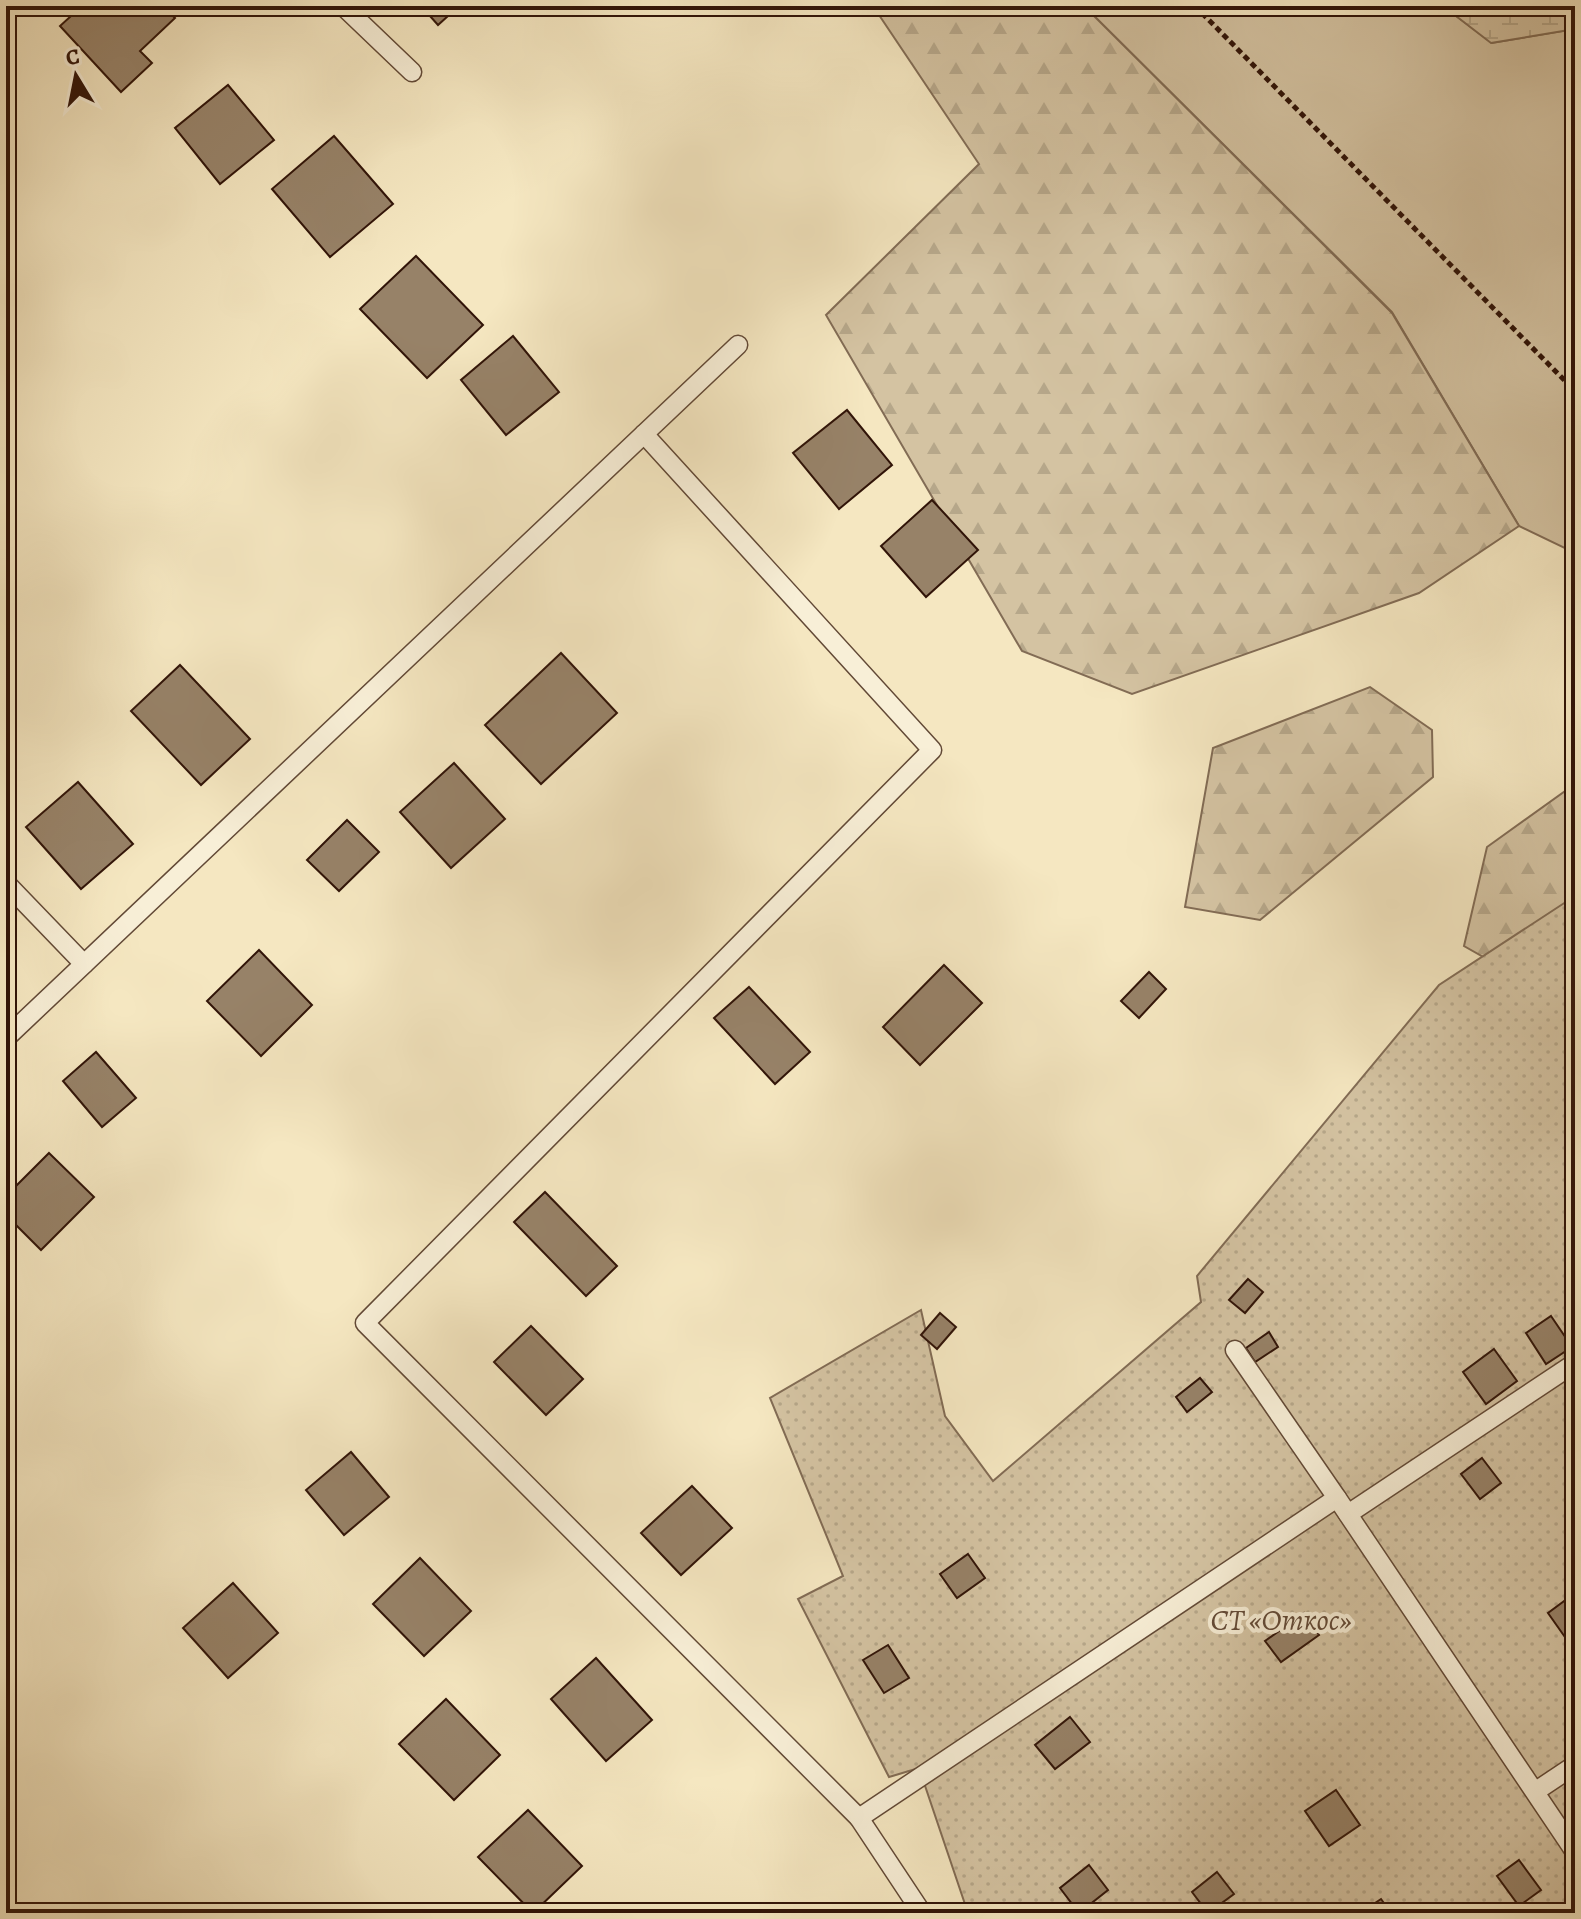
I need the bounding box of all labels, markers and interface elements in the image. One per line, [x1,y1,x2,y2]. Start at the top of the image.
north arrow [36,36,116,116]
text: С [63,41,82,73]
park label: СТ «Откос» [1210,1600,1352,1640]

